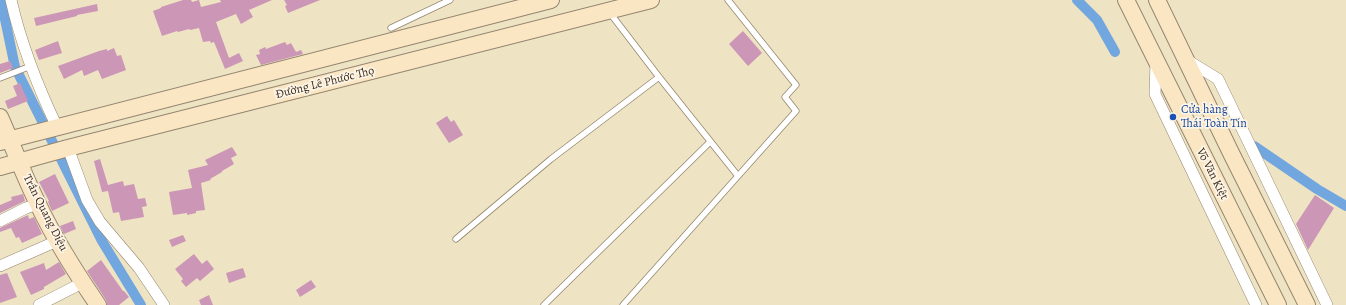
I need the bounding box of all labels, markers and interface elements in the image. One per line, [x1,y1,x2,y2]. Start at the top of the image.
street label: Đường Lê Phước Thọ [274,64,376,102]
place label: Cửa hàng Thái Toàn Tín [1181,103,1247,131]
marker: Cửa hàng Thái Toàn Tín [1168,112,1178,122]
street label: Võ Văn Kiệt [1193,146,1231,202]
street label: Trần Quang Diệu [19,172,71,254]

